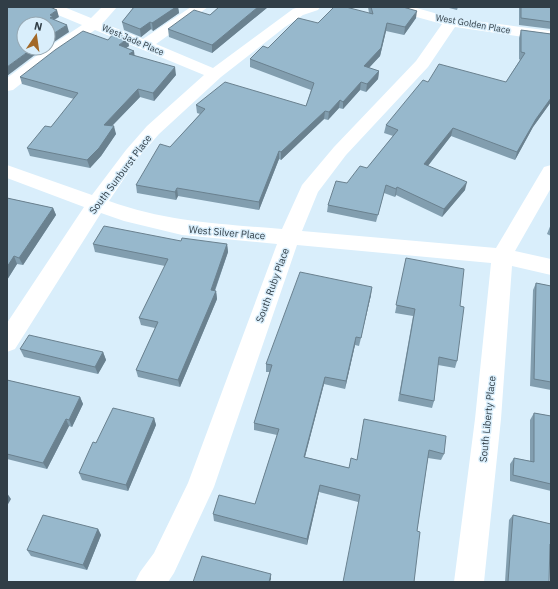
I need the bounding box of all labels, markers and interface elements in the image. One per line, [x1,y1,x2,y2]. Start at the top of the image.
street label: West Golden Place [435,12,511,36]
north arrow [16,16,56,56]
text: N [33,19,44,34]
street label: West Jade Place [101,22,166,58]
street label: South Sunburst Place [86,132,155,217]
street label: West Silver Place [188,223,266,242]
street label: South Ruby Place [253,246,292,324]
street label: South Liberty Place [477,375,499,463]

